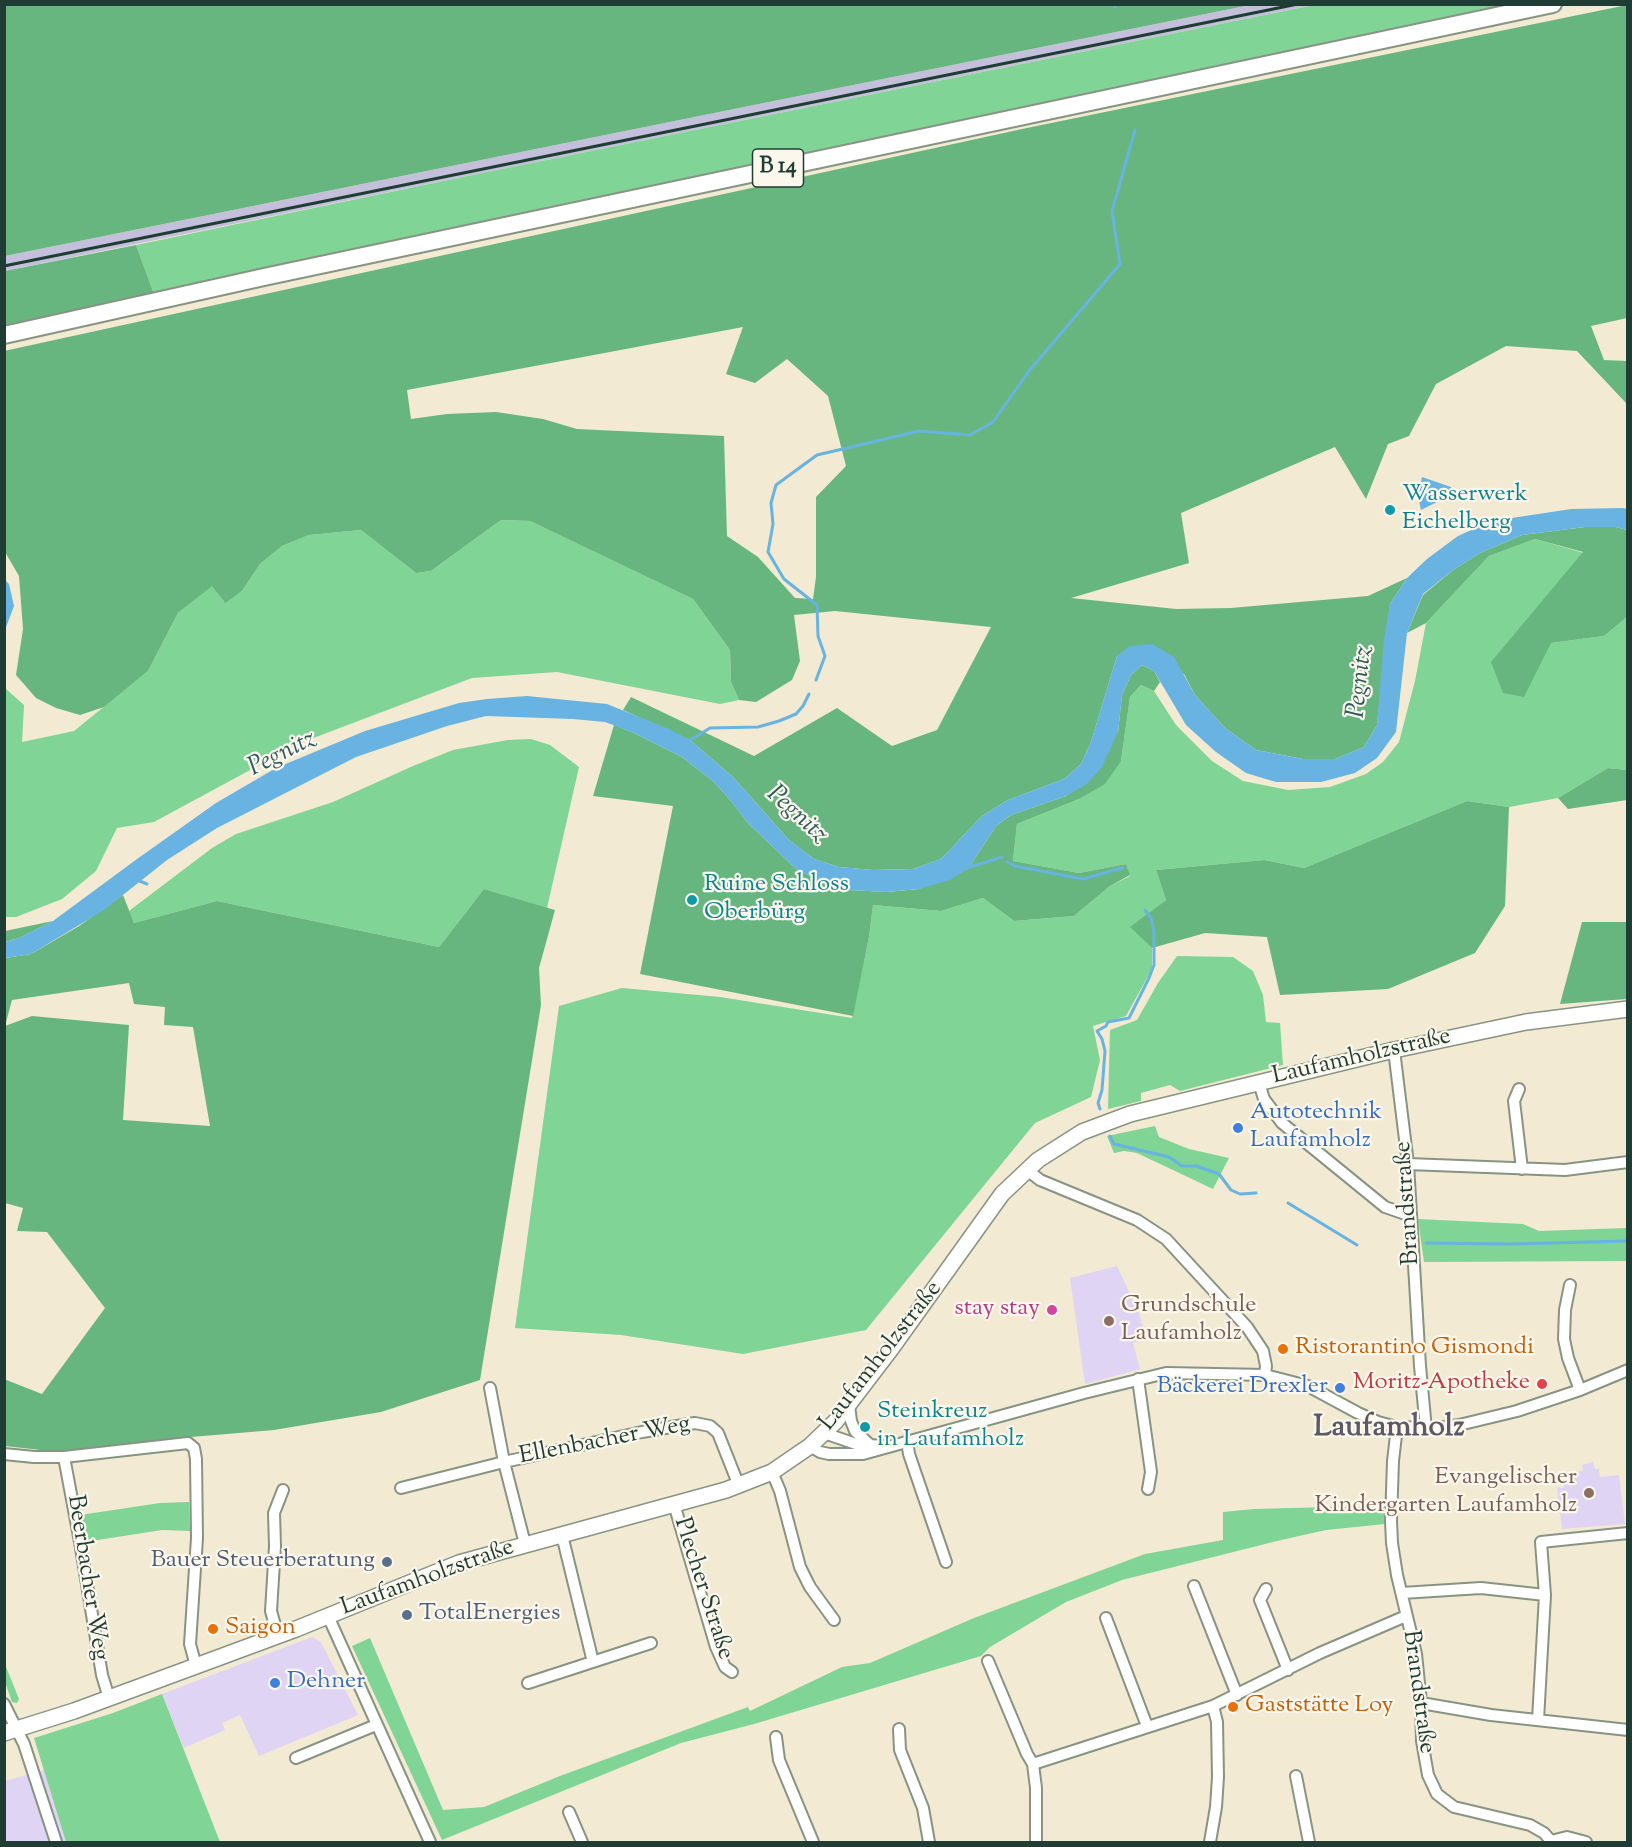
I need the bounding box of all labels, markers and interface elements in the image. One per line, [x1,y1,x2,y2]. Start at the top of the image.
road number: B 14 [752,149,804,187]
place label: Wasserwerk Eichelberg [1402,482,1528,538]
marker: Wasserwerk Eichelberg [1383,503,1397,517]
water label: Pegnitz [1343,644,1381,720]
water label: Pegnitz [244,725,322,785]
water label: Pegnitz [759,780,833,852]
place label: Ruine Schloss Oberbürg [704,872,849,928]
marker: Ruine Schloss Oberbürg [685,893,699,907]
street label: Laufamholzstraße [1270,1023,1454,1093]
place label: Autotechnik Laufamholz [1250,1100,1382,1156]
marker: Autotechnik Laufamholz [1231,1121,1245,1135]
street label: Brandstraße [1390,1140,1428,1266]
street label: Laufamholzstraße [815,1276,949,1438]
place label: Grundschule Laufamholz [1121,1293,1256,1349]
place label: stay stay [954,1296,1040,1324]
marker: stay stay [1045,1303,1059,1317]
marker: Grundschule Laufamholz [1102,1314,1116,1328]
place label: Ristorantino Gismondi [1295,1335,1534,1363]
marker: Ristorantino Gismondi [1276,1342,1290,1356]
place label: Moritz-Apotheke [1353,1370,1530,1398]
place label: Bäckerei Drexler [1157,1374,1328,1402]
marker: Moritz-Apotheke [1535,1377,1549,1391]
marker: Bäckerei Drexler [1333,1381,1347,1395]
place label: Steinkreuz in Laufamholz [877,1399,1024,1455]
street label: Ellenbacher Weg [517,1411,693,1473]
district label: Laufamholz [1313,1412,1465,1448]
marker: Steinkreuz in Laufamholz [858,1420,872,1434]
place label: Evangelischer Kindergarten Laufamholz [1314,1465,1577,1521]
marker: Evangelischer Kindergarten Laufamholz [1582,1486,1596,1500]
street label: Beerbacher Weg [59,1493,113,1663]
street label: Plecher Straße [666,1514,738,1664]
street label: Laufamholzstraße [337,1534,519,1624]
place label: Bauer Steuerberatung [151,1548,375,1576]
marker: Bauer Steuerberatung [380,1555,394,1569]
place label: TotalEnergies [419,1601,560,1629]
marker: TotalEnergies [400,1608,414,1622]
place label: Saigon [225,1615,296,1643]
marker: Saigon [206,1622,220,1636]
street label: Brandstraße [1394,1628,1440,1756]
place label: Dehner [287,1669,365,1697]
marker: Dehner [268,1676,282,1690]
place label: Gaststätte Loy [1245,1693,1393,1721]
marker: Gaststätte Loy [1226,1700,1240,1714]

